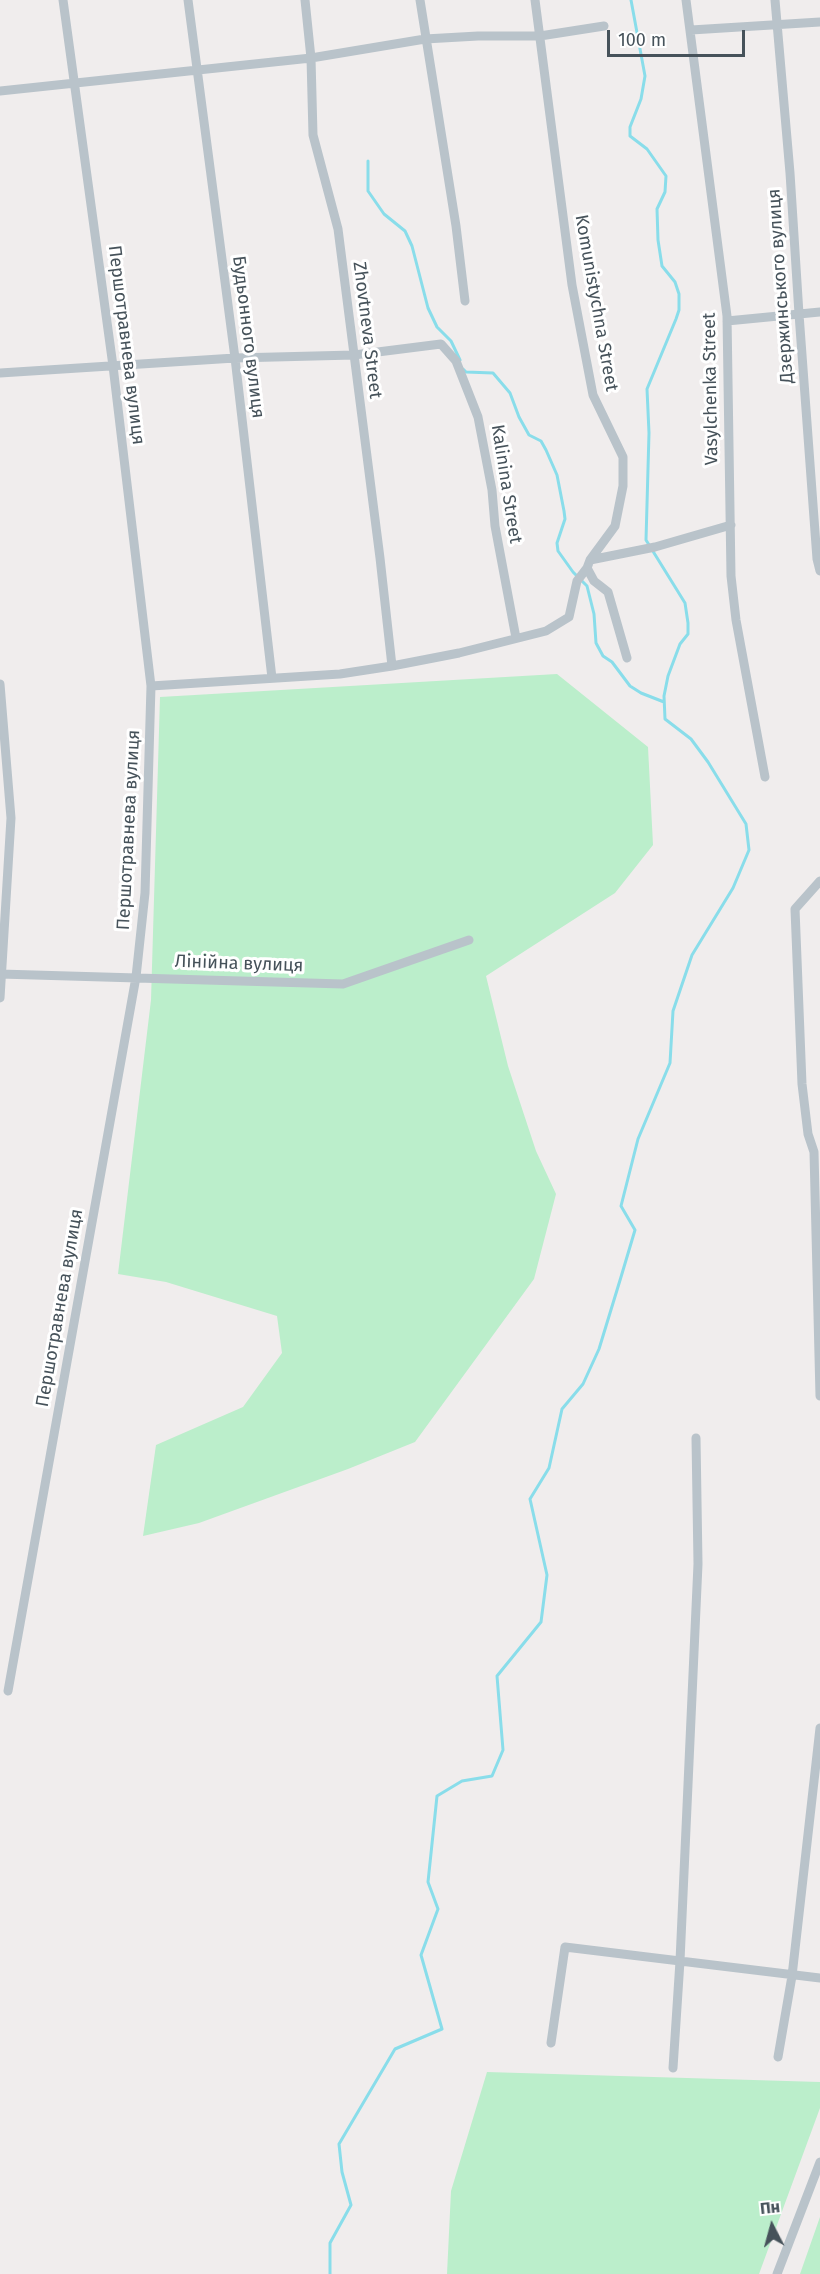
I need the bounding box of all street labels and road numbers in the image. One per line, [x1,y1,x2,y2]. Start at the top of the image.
street label: Дзержинського вулиця [763,188,799,384]
street label: Komunistychna Street [570,213,622,393]
street label: Першотравнева вулиця [103,244,149,446]
street label: Будьонного вулиця [227,255,269,419]
street label: Zhovtneva Street [348,260,386,400]
street label: Vasylchenka Street [699,312,723,466]
street label: Kalinina Street [486,423,526,545]
street label: Першотравнева вулиця [113,729,145,931]
street label: Лінійна вулиця [174,951,304,977]
street label: Першотравнева вулиця [32,1207,88,1409]

